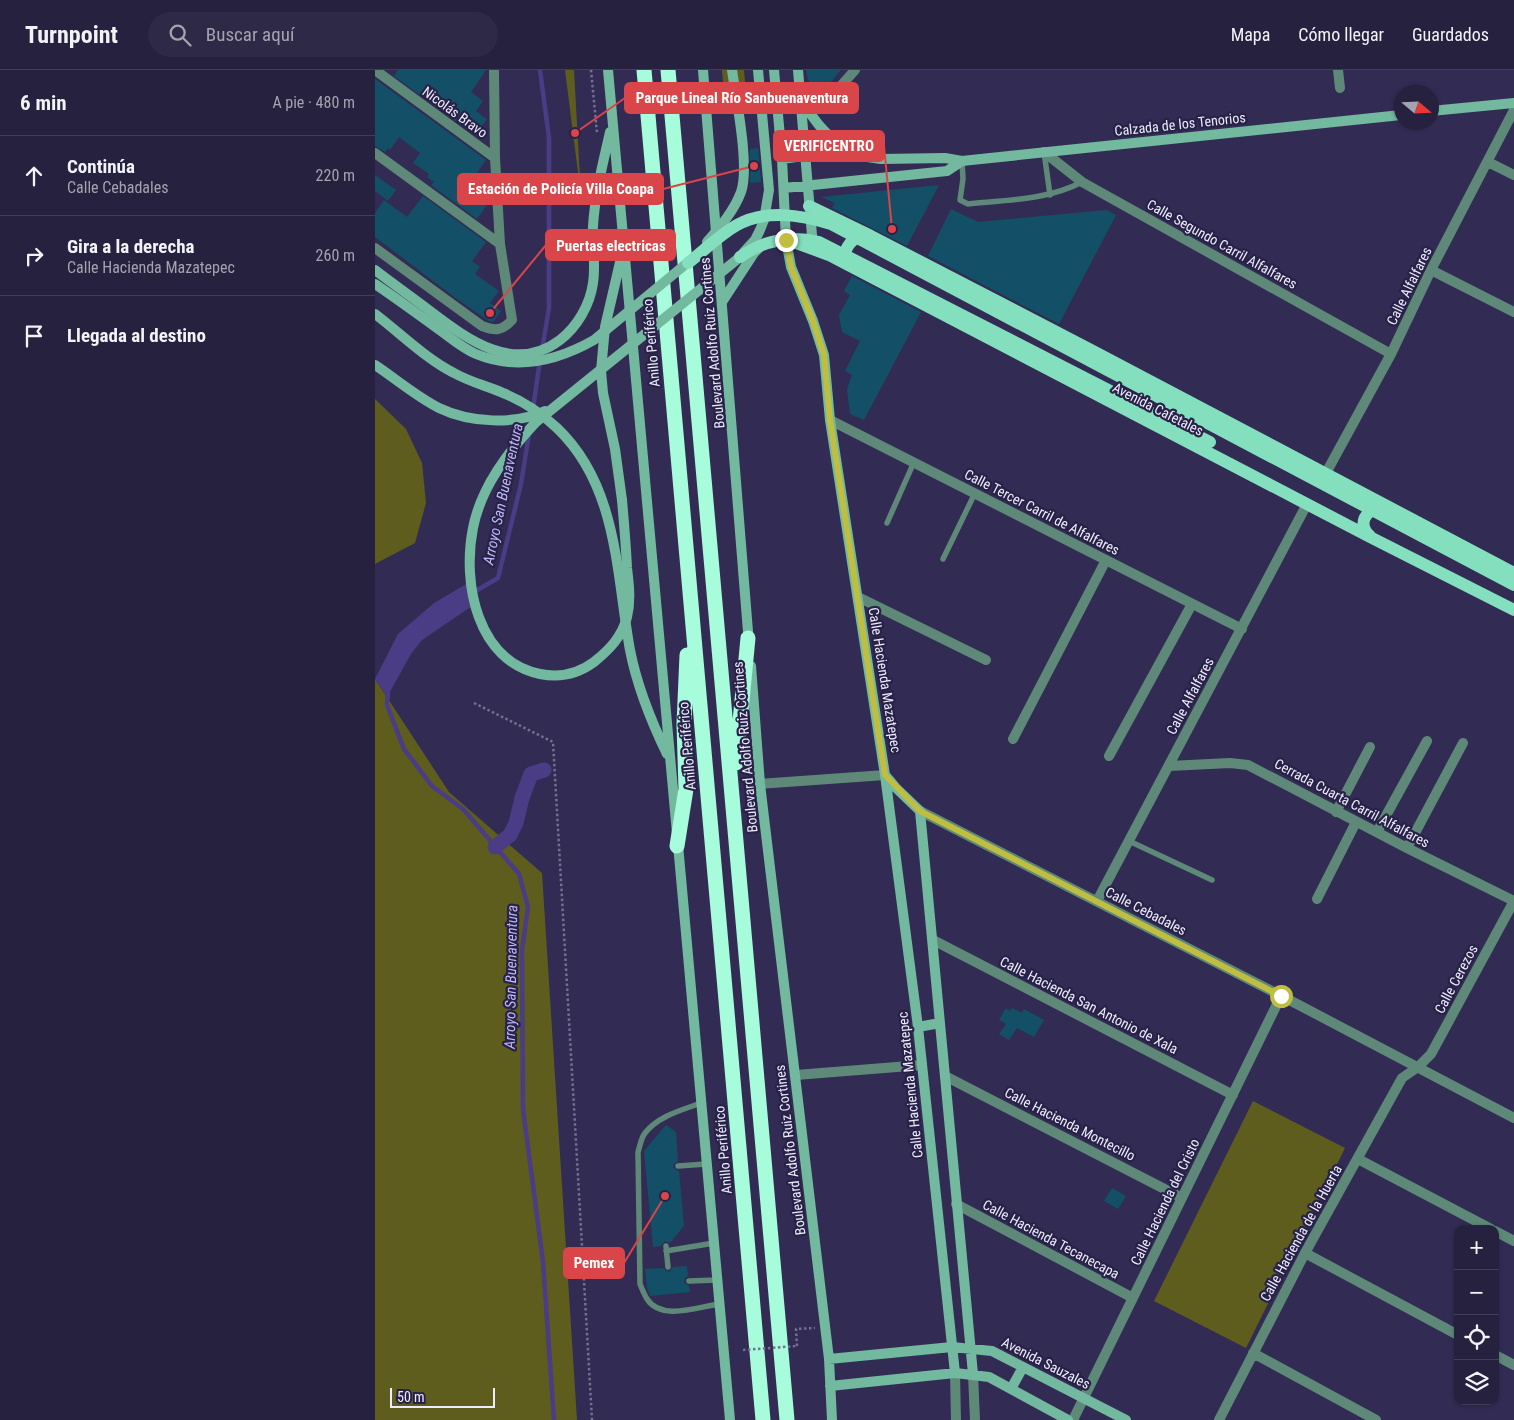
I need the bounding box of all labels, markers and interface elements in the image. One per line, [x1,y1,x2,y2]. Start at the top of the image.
search box [148,12,498,57]
text: Turnpoint [25,21,118,49]
icon: search [166,21,194,49]
text: Buscar aquí [206,23,294,46]
text: Mapa [1231,24,1270,45]
text: Cómo llegar [1298,24,1384,45]
text: Guardados [1412,24,1489,45]
street label: Nicolás Bravo [420,83,490,141]
callout: Parque Lineal Río Sanbuenaventura [625,83,858,113]
north arrow [1394,85,1439,130]
text: Parque Lineal Río Sanbuenaventura [636,89,848,107]
text: 6 min [20,91,67,115]
text: A pie · 480 m [272,93,355,112]
street label: Calzada de los Tenorios [1114,109,1246,139]
callout: VERIFICENTRO [774,131,884,161]
text: VERIFICENTRO [784,137,874,155]
text: Continúa [67,155,135,178]
icon: ahead [20,162,48,190]
text: 220 m [316,166,355,185]
callout: Estación de Policía Villa Coapa [458,174,663,204]
text: Calle Cebadales [67,178,168,197]
text: Estación de Policía Villa Coapa [468,180,654,198]
street label: Calle Segundo Carril Alfalfares [1144,196,1300,292]
route end [775,229,798,252]
callout: Puertas electricas [546,230,675,260]
text: Gira a la derecha [67,235,194,258]
text: Puertas electricas [556,237,666,255]
icon: right [20,242,48,270]
street label: Calle Alfalfares [1383,244,1435,328]
text: 260 m [316,246,355,265]
street label: Boulevard Adolfo Ruiz Cortines [697,257,727,429]
text: Calle Hacienda Mazatepec [67,258,235,277]
street label: Anillo Periférico [639,298,663,388]
icon: arrive [20,322,48,350]
text: Llegada al destino [67,324,206,347]
street label: Avenida Cafetales [1110,379,1206,439]
water label: Arroyo San Buenaventura [479,422,527,567]
street label: Calle Tercer Carril de Alfalfares [962,466,1122,558]
street label: Calle Hacienda Mazatepec [866,606,904,754]
street label: Calle Alfalfares [1163,655,1217,737]
street label: Boulevard Adolfo Ruiz Cortines [730,661,760,833]
street label: Anillo Periférico [675,701,699,791]
street label: Cerrada Cuarta Carril Alfalfares [1272,755,1432,851]
street label: Calle Cebadales [1103,884,1189,938]
water label: Arroyo San Buenaventura [501,905,521,1050]
street label: Calle Cerezos [1431,942,1481,1016]
street label: Calle Hacienda San Antonio de Xala [997,953,1181,1057]
route start [1270,985,1293,1008]
street label: Calle Hacienda Mazatepec [894,1011,926,1159]
street label: Boulevard Adolfo Ruiz Cortines [772,1064,808,1236]
street label: Calle Hacienda Montecillo [1002,1084,1138,1164]
street label: Anillo Periférico [711,1105,735,1195]
street label: Calle Hacienda del Cristo [1127,1136,1203,1268]
street label: Calle Hacienda de la Huerta [1257,1162,1345,1304]
street label: Calle Hacienda Tecanecapa [980,1196,1122,1282]
map controls [1454,1225,1499,1405]
button: + [1454,1225,1499,1270]
callout: Pemex [564,1248,624,1278]
text: Pemex [574,1254,615,1272]
button: − [1454,1270,1499,1315]
button: locate [1454,1315,1499,1360]
street label: Avenida Sauzales [999,1334,1093,1392]
button: layers [1454,1360,1499,1405]
scale bar [390,1385,495,1408]
text: 50 m [397,1389,425,1405]

